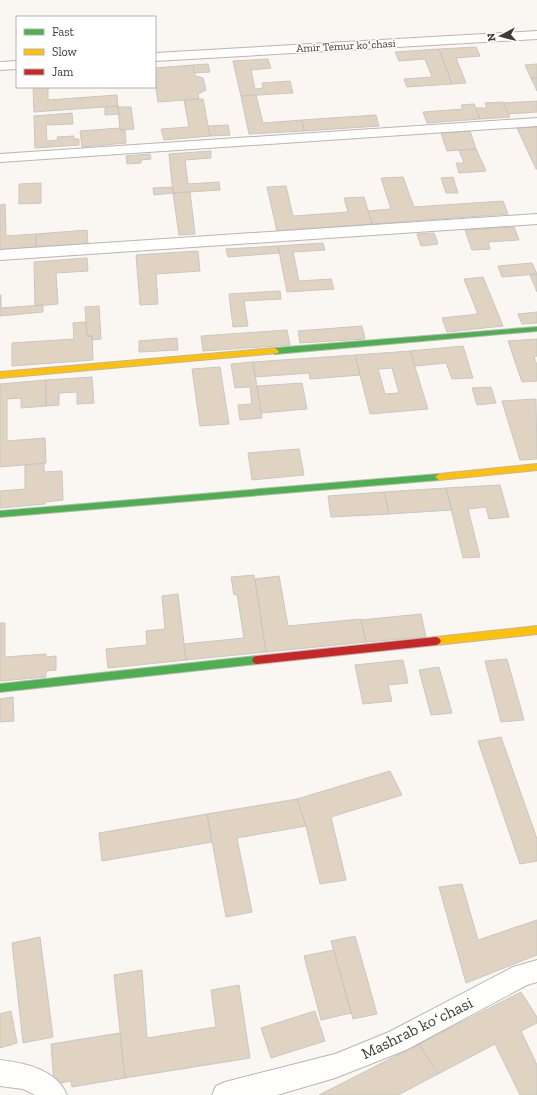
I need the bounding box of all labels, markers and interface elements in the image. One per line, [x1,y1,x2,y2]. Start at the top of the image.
legend [16,16,156,88]
north arrow [481,16,521,56]
text: Fast [52,25,75,39]
text: N [485,32,499,42]
street label: Amir Temur koʻchasi [296,37,396,55]
text: Slow [52,45,78,59]
text: Jam [52,65,74,79]
street label: Mashrab koʻchasi [358,993,476,1063]

